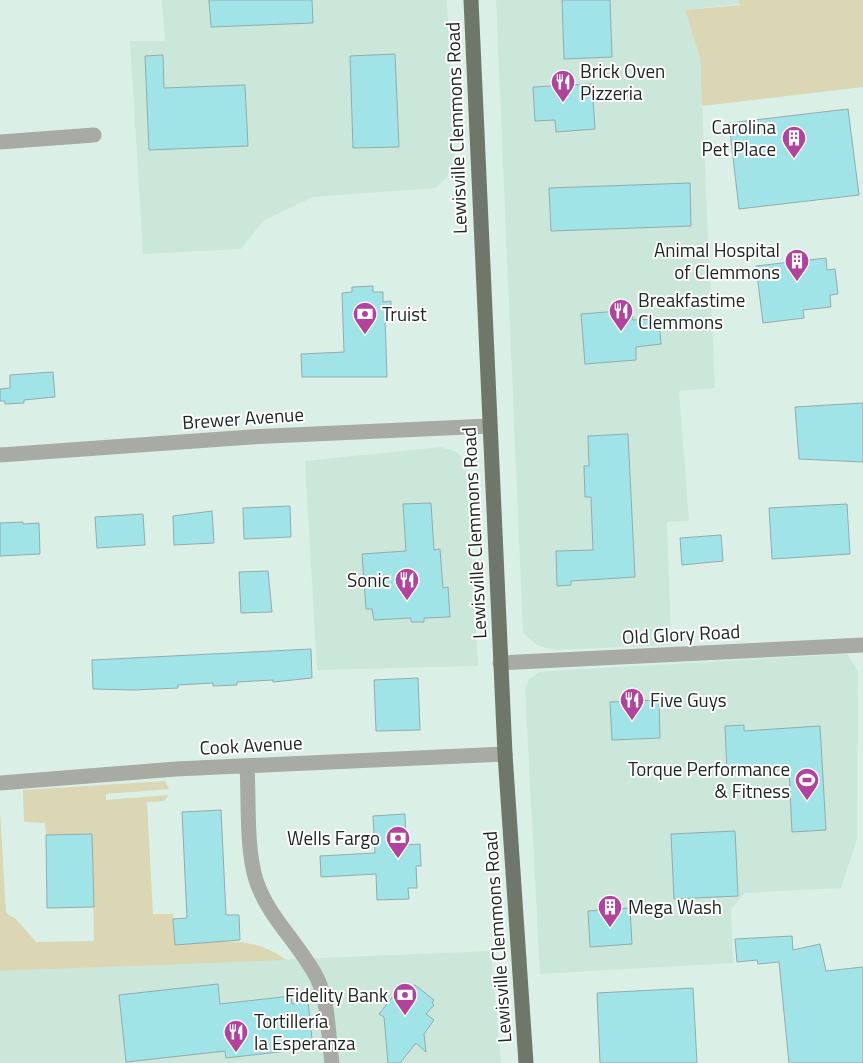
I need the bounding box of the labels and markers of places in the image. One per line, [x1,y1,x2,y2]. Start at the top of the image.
place label: Brick Oven Pizzeria [580,56,665,107]
restaurant icon: Brick Oven Pizzeria [550,69,576,103]
place label: Carolina Pet Place [701,112,776,163]
building icon: Carolina Pet Place [781,125,807,159]
place label: Animal Hospital of Clemmons [654,235,780,286]
building icon: Animal Hospital of Clemmons [784,248,810,282]
place label: Breakfastime Clemmons [638,285,745,336]
restaurant icon: Breakfastime Clemmons [608,298,634,332]
place label: Truist [382,299,427,328]
bank icon: Truist [352,301,378,335]
place label: Sonic [347,565,390,594]
restaurant icon: Sonic [394,567,420,601]
place label: Five Guys [650,685,727,714]
restaurant icon: Five Guys [619,687,645,721]
place label: Torque Performance & Fitness [628,754,790,805]
sports icon: Torque Performance & Fitness [794,767,820,801]
place label: Wells Fargo [287,823,380,852]
bank icon: Wells Fargo [385,825,411,859]
place label: Mega Wash [628,892,722,921]
building icon: Mega Wash [597,894,623,928]
place label: Fidelity Bank [285,980,388,1009]
bank icon: Fidelity Bank [392,982,418,1016]
place label: Tortillería la Esperanza [254,1006,356,1057]
restaurant icon: Tortillería la Esperanza [223,1019,249,1053]

